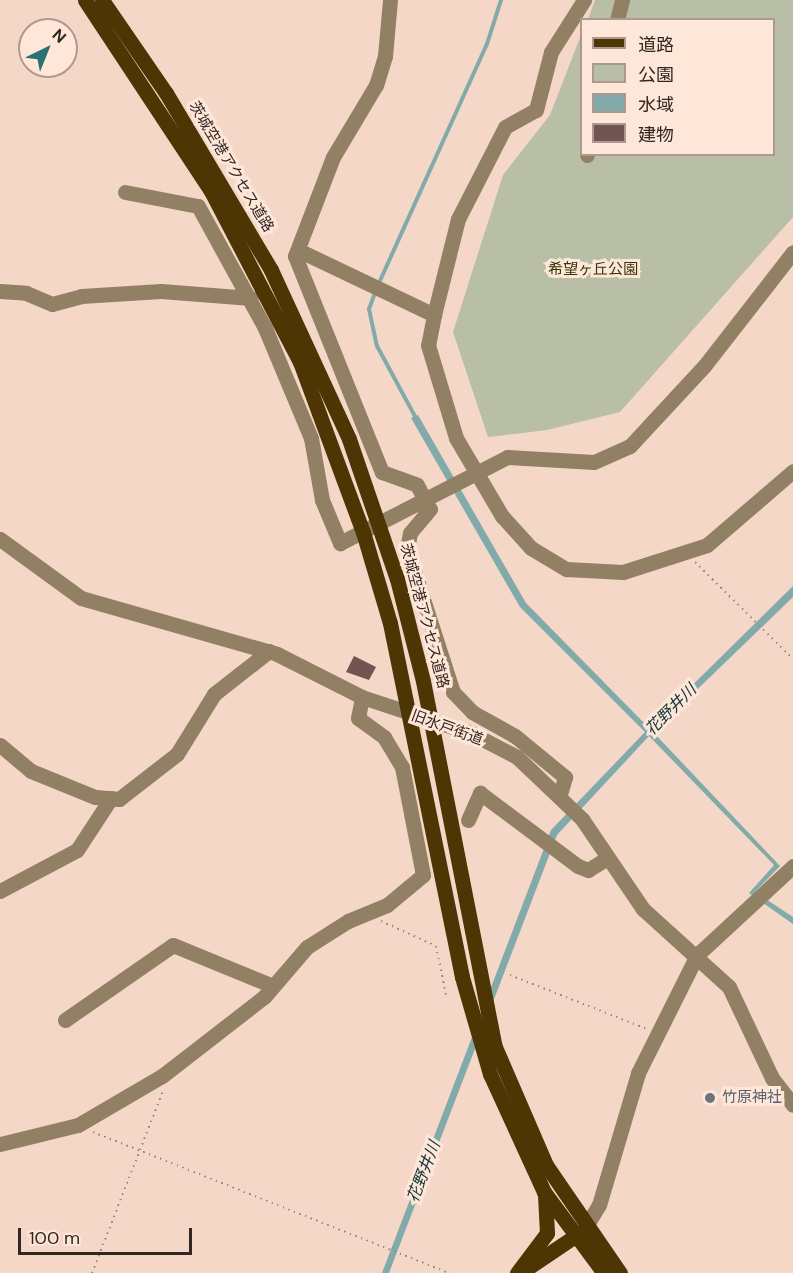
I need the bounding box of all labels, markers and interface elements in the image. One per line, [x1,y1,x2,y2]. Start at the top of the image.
north arrow [18,18,78,78]
legend [580,18,775,156]
text: N [48,24,71,48]
text: 道路 [638,33,674,57]
text: 公園 [638,63,674,87]
text: 水域 [638,93,674,117]
street label: 茨城空港アクセス道路 [185,98,277,236]
text: 建物 [638,123,674,147]
park label: 希望ヶ丘公園 [548,261,638,279]
street label: 茨城空港アクセス道路 [396,541,452,691]
water label: 花野井川 [642,681,700,739]
street label: 旧水戸街道 [409,707,485,749]
place label: 竹原神社 [722,1089,782,1107]
marker: 竹原神社 [703,1091,717,1105]
water label: 花野井川 [404,1139,444,1205]
scale bar [21,1216,195,1254]
text: 100 m [29,1226,80,1250]

